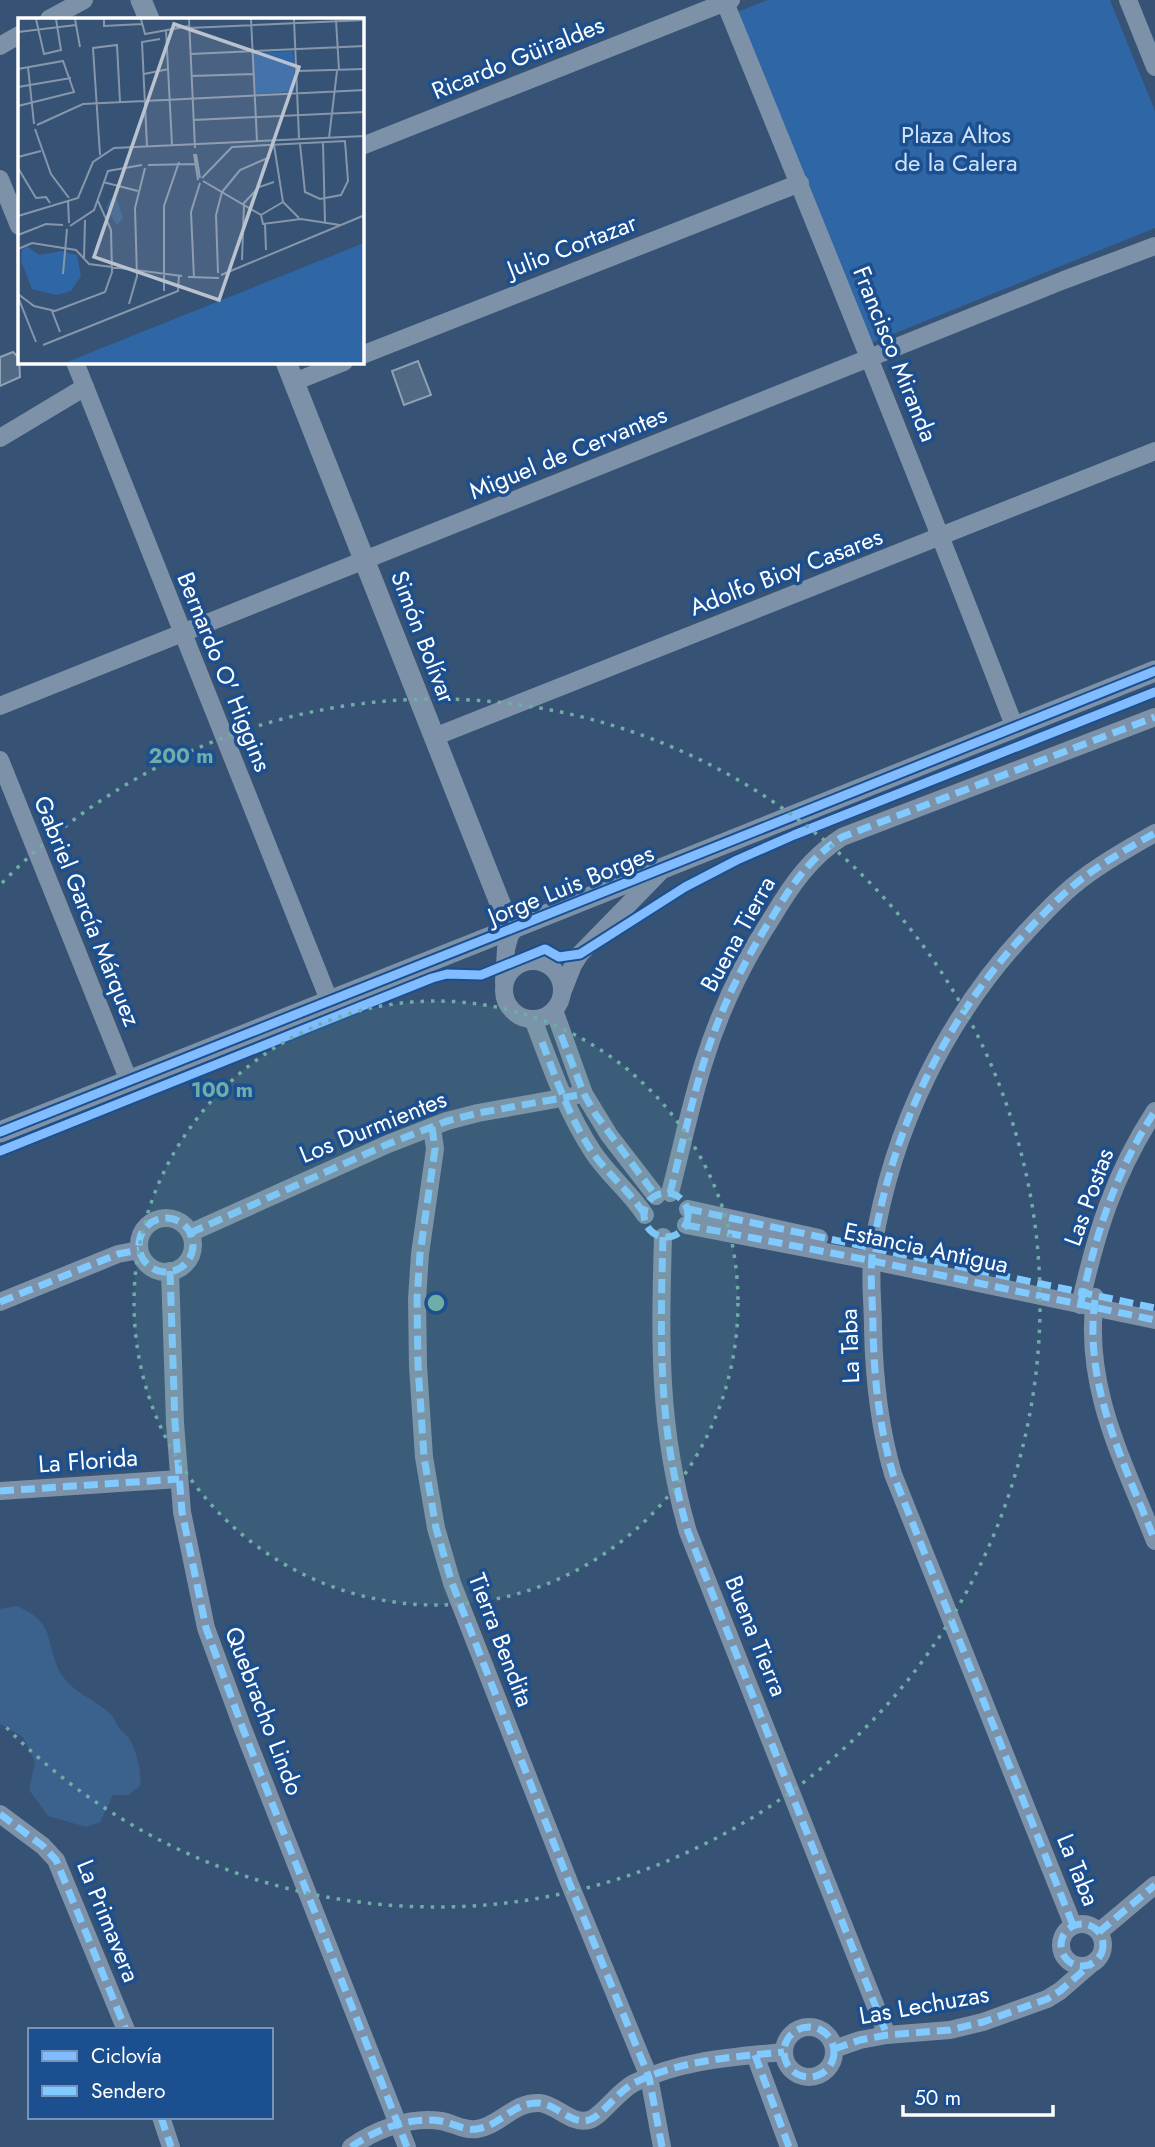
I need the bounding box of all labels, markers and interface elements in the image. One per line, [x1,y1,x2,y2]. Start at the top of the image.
street label: Ricardo Güiraldes [426,7,609,108]
inset map [18,18,364,364]
park label: Plaza Altos de la Calera [894,117,1018,180]
street label: Julio Cortazar [499,204,642,287]
street label: Francisco Miranda [844,261,947,447]
street label: Miguel de Cervantes [464,397,672,508]
street label: Adolfo Bioy Casares [684,519,888,625]
street label: Simón Bolívar [382,565,465,709]
street label: Bernardo O' Higgins [168,567,281,777]
text: 200 m [148,741,214,771]
street label: Gabriel García Márquez [25,790,150,1031]
street label: Jorge Luis Borges [480,835,659,935]
street label: Buena Tierra [691,870,784,998]
text: 100 m [191,1075,253,1105]
street label: Los Durmientes [294,1081,452,1172]
street label: Las Postas [1055,1143,1122,1250]
street label: Estancia Antigua [841,1213,1012,1282]
centre of rings [424,1291,448,1315]
street label: La Taba [831,1308,868,1384]
street label: La Florida [37,1440,139,1481]
street label: Tierra Bendita [460,1568,543,1712]
street label: Buena Tierra [716,1570,797,1701]
street label: Quebracho Lindo [216,1621,313,1800]
street label: La Taba [1048,1828,1109,1911]
street label: La Primavera [68,1854,149,1987]
street label: Las Lechuzas [856,1976,992,2033]
legend [28,2028,273,2119]
text: Ciclovía [91,2041,162,2071]
scale bar [903,2074,1054,2118]
text: Sendero [91,2076,166,2106]
text: 50 m [914,2083,961,2113]

